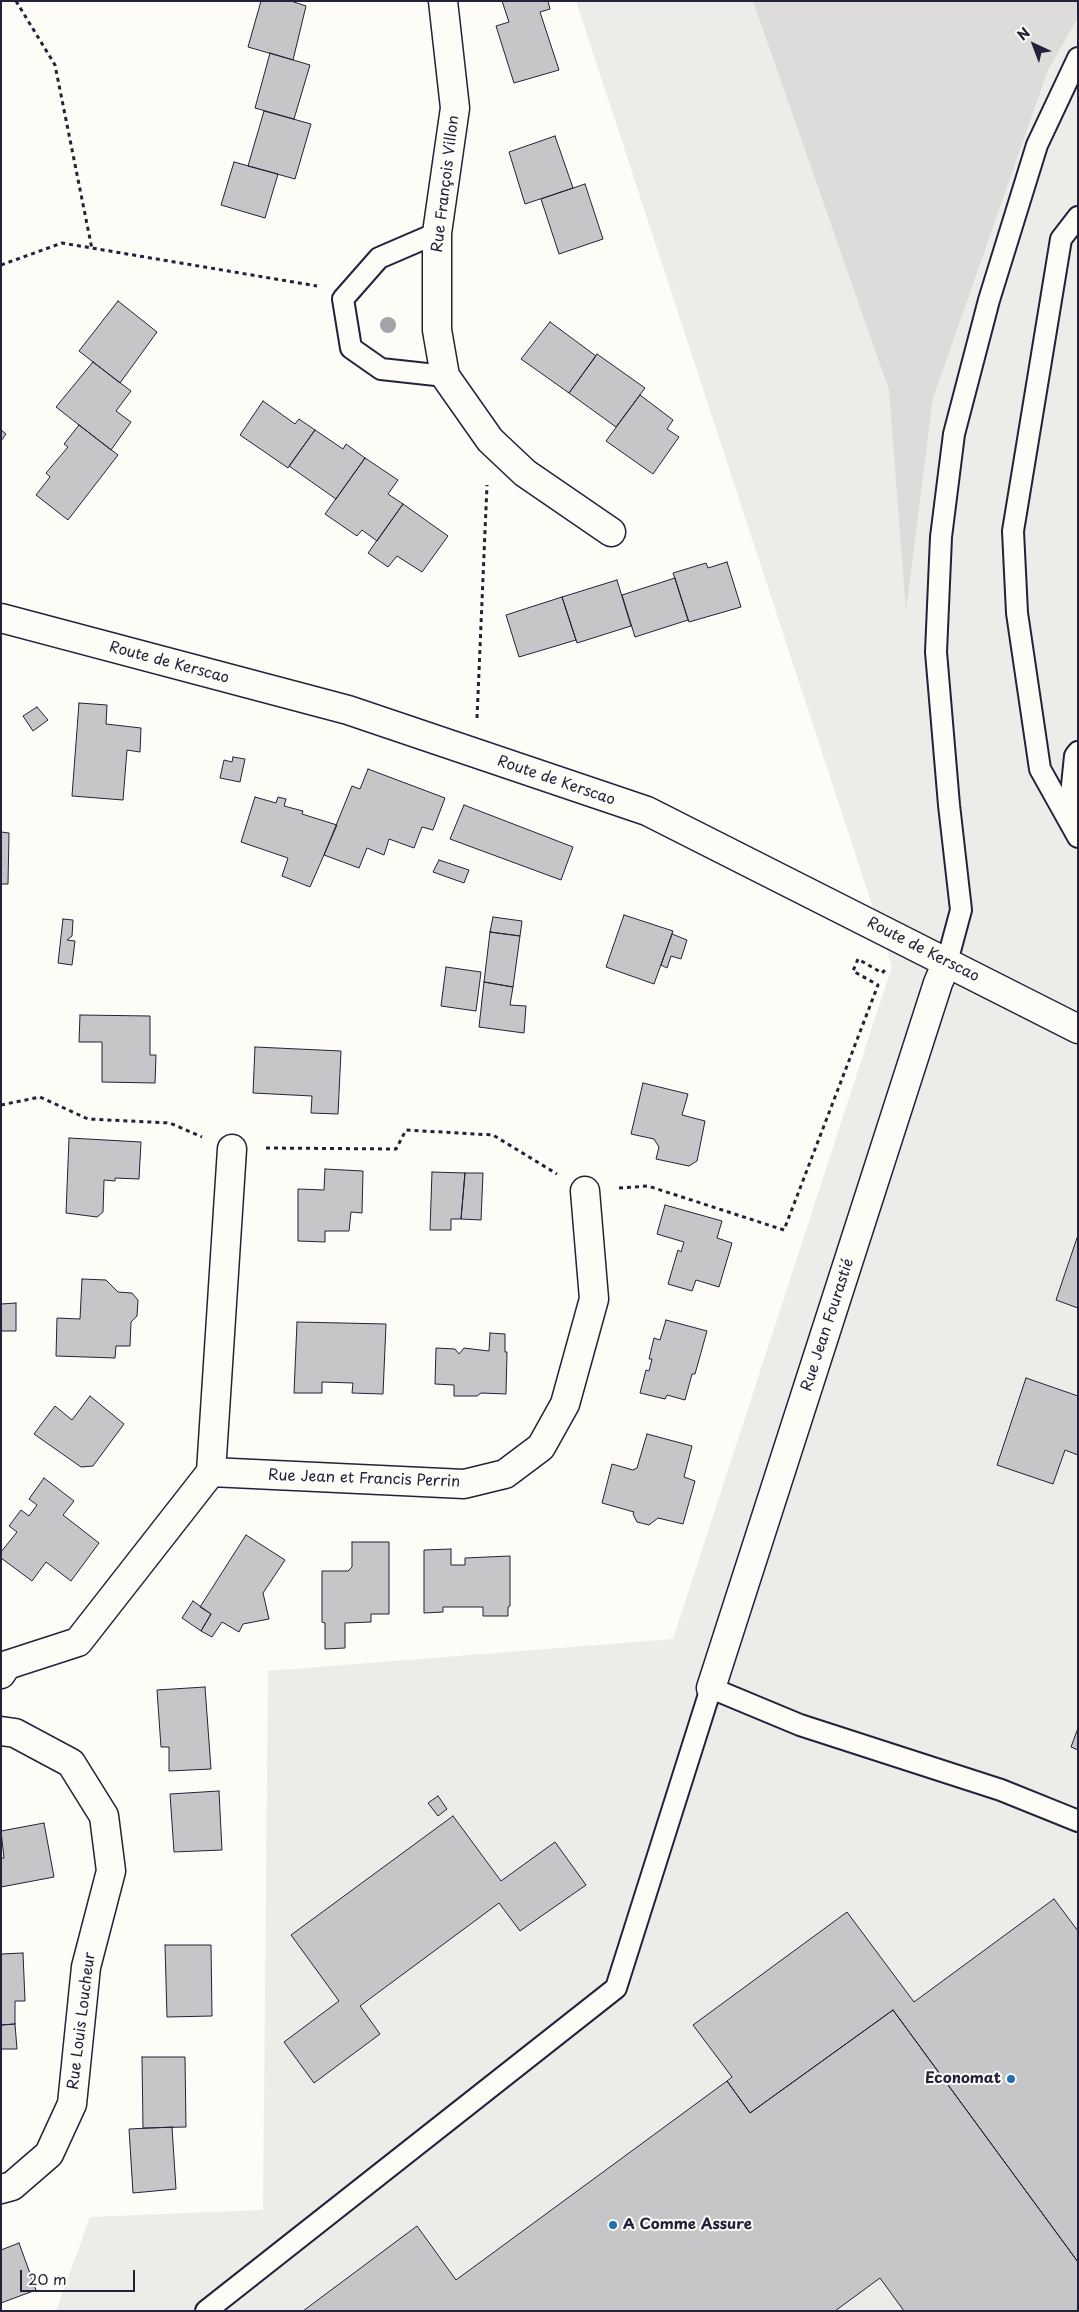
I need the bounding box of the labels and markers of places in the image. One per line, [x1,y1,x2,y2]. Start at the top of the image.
place label: Economat [925,2070,1001,2088]
marker: Economat [1005,2073,1017,2085]
place label: A Comme Assure [623,2216,752,2234]
marker: A Comme Assure [607,2219,619,2231]

